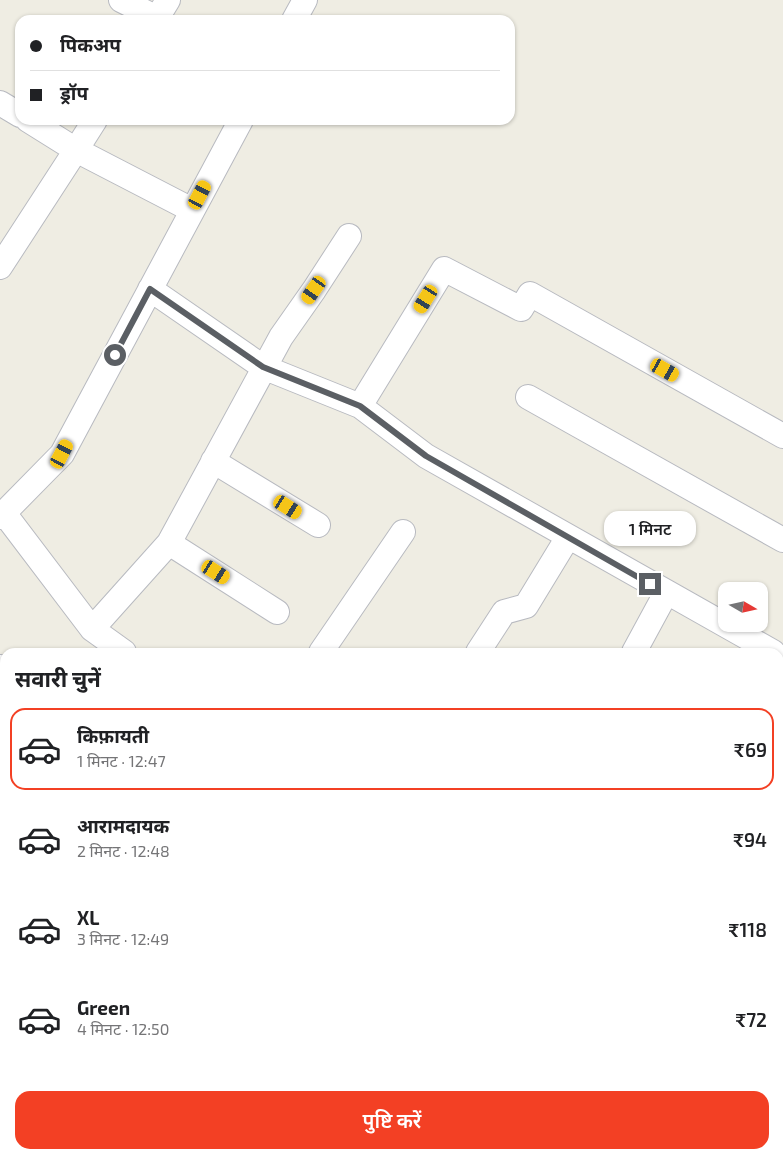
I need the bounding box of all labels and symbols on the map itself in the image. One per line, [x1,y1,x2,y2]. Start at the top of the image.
car [186,178,213,212]
car [299,273,328,307]
car [411,282,440,316]
route start [104,344,126,366]
car [648,356,681,384]
car [48,437,75,471]
car [271,493,304,521]
callout: 1 मिनट [604,512,696,546]
car [199,558,232,586]
route end [639,573,661,595]
north arrow [718,582,768,632]

